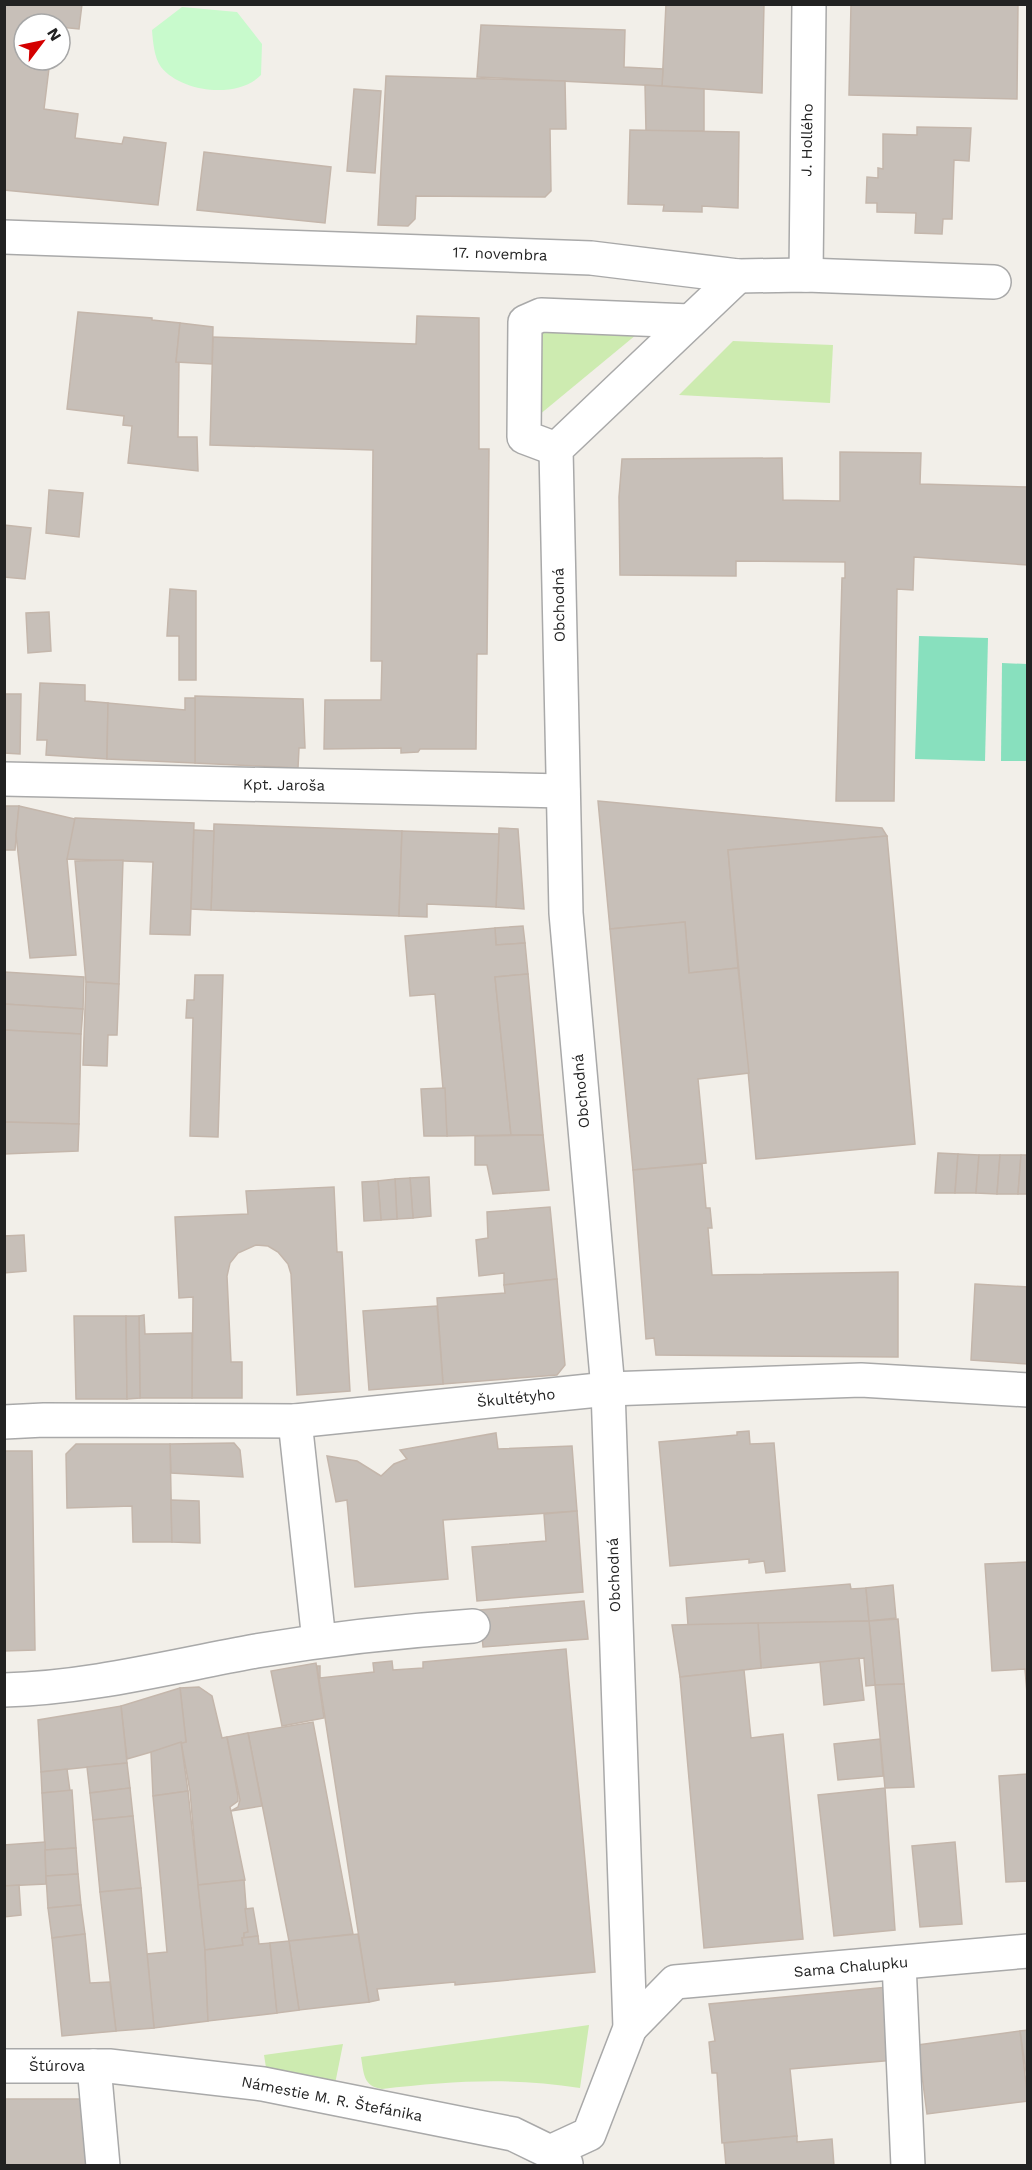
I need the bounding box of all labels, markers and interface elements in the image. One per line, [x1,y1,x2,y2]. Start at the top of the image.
north arrow [12,12,72,72]
text: N [43,24,65,44]
street label: J. Hollého [797,103,817,177]
street label: 17. novembra [452,243,548,265]
street label: Obchodná [549,567,569,642]
street label: Kpt. Jaroša [243,775,326,795]
street label: Obchodná [569,1053,593,1129]
street label: Škultétyho [476,1384,556,1411]
street label: Obchodná [604,1537,624,1613]
street label: Sama Chalupku [793,1953,909,1981]
street label: Štúrova [29,2056,86,2075]
street label: Námestie M. R. Štefánika [240,2072,425,2125]

